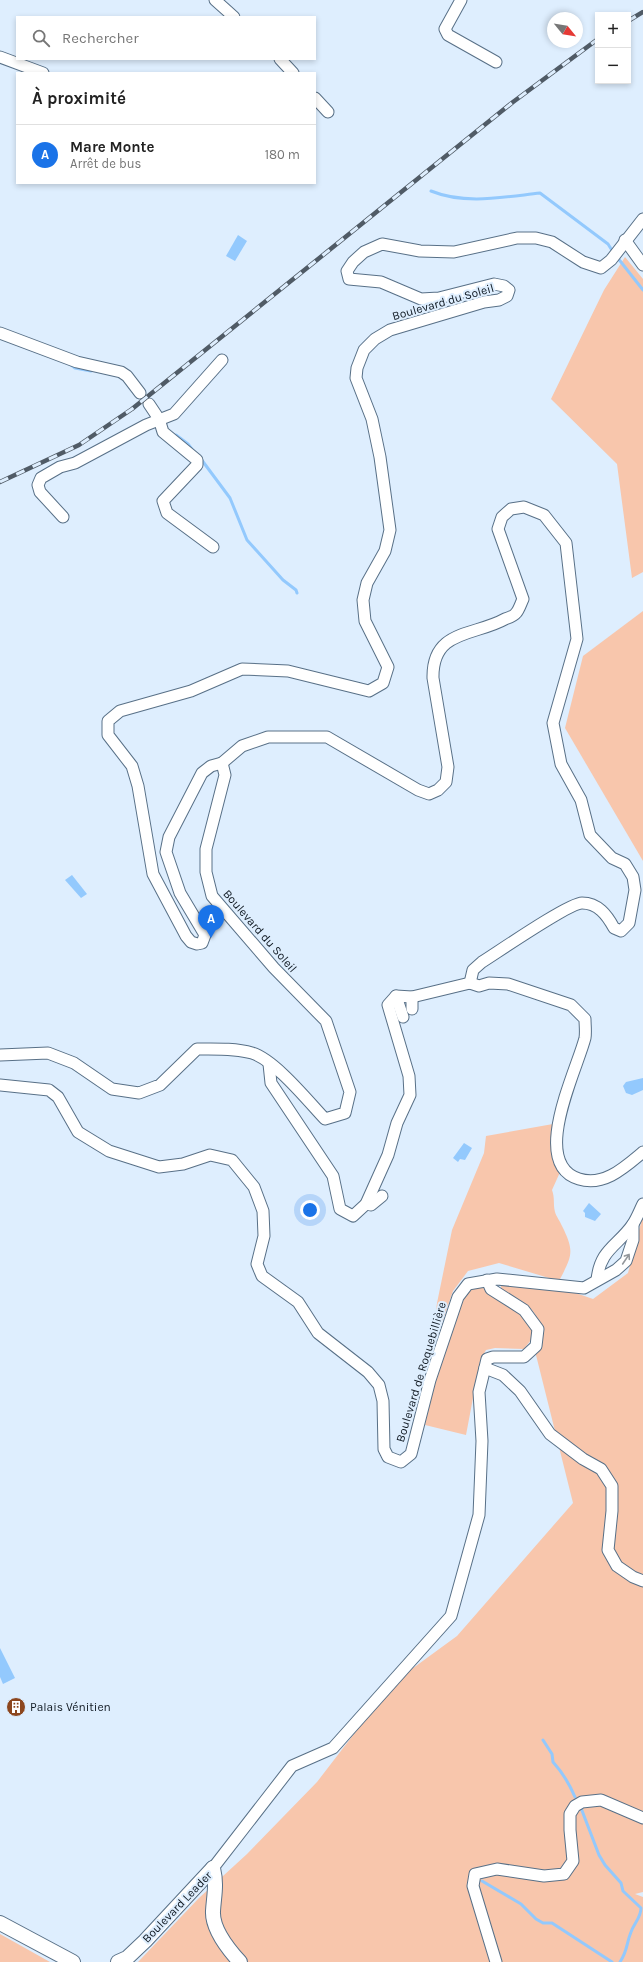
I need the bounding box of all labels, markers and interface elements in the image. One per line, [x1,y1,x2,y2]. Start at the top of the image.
north arrow [547,12,583,48]
map controls [595,12,631,84]
button: + [595,12,631,48]
search box [16,16,316,60]
icon: search [30,27,52,49]
text: Rechercher [62,29,139,47]
button: − [595,48,631,84]
text: À proximité [32,88,126,108]
text: Mare Monte [70,138,154,156]
text: A [41,147,49,162]
text: 180 m [265,147,300,162]
text: Arrêt de bus [70,156,141,171]
street label: Boulevard du Soleil [390,281,496,323]
street label: Boulevard du Soleil [220,887,300,975]
pin: A [198,905,224,938]
your location [300,1200,320,1220]
one-way arrow [622,1254,630,1265]
street label: Boulevard de Roquebillière [393,1300,449,1444]
building icon: Palais Vénitien [5,1696,27,1718]
place label: Palais Vénitien [30,1700,111,1714]
street label: Boulevard Leader [139,1868,215,1946]

